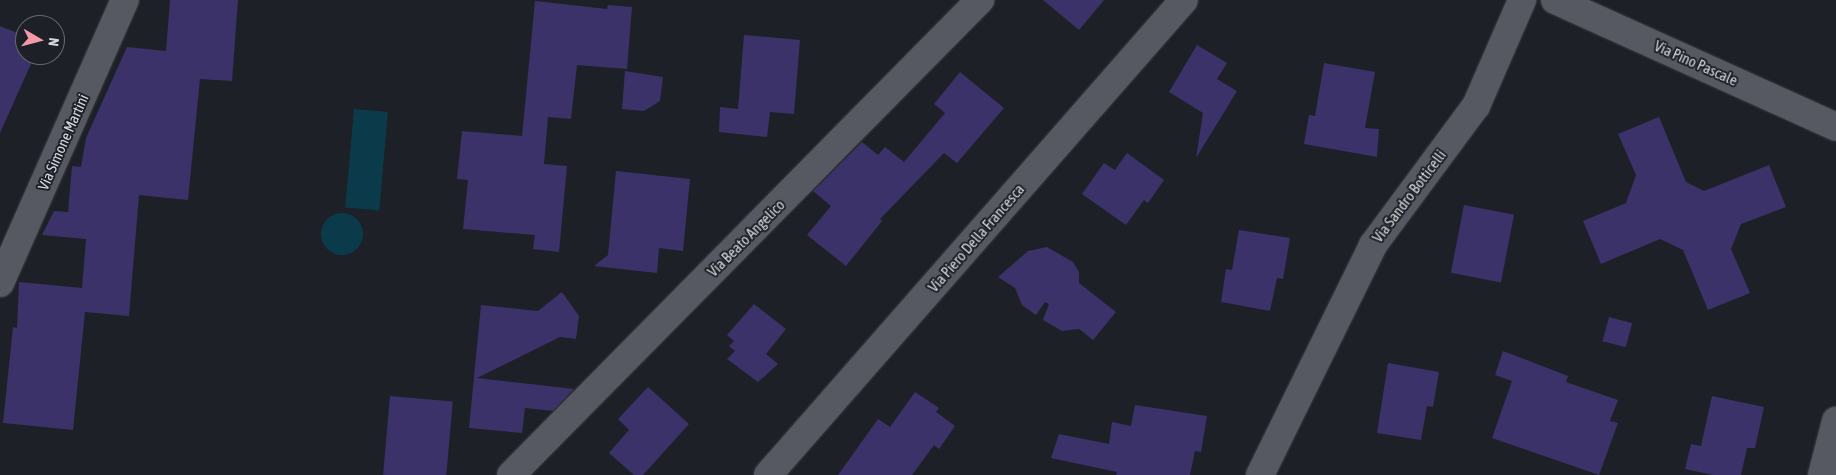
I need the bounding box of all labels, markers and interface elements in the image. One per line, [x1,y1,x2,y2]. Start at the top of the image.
north arrow [15,15,65,65]
text: N [45,37,62,47]
street label: Via Pino Pascale [1652,37,1740,89]
street label: Via Simone Martini [34,91,92,193]
street label: Via Sandro Botticelli [1368,146,1450,246]
street label: Via Piero Della Francesca [924,180,1028,296]
street label: Via Beato Angelico [704,196,788,280]

